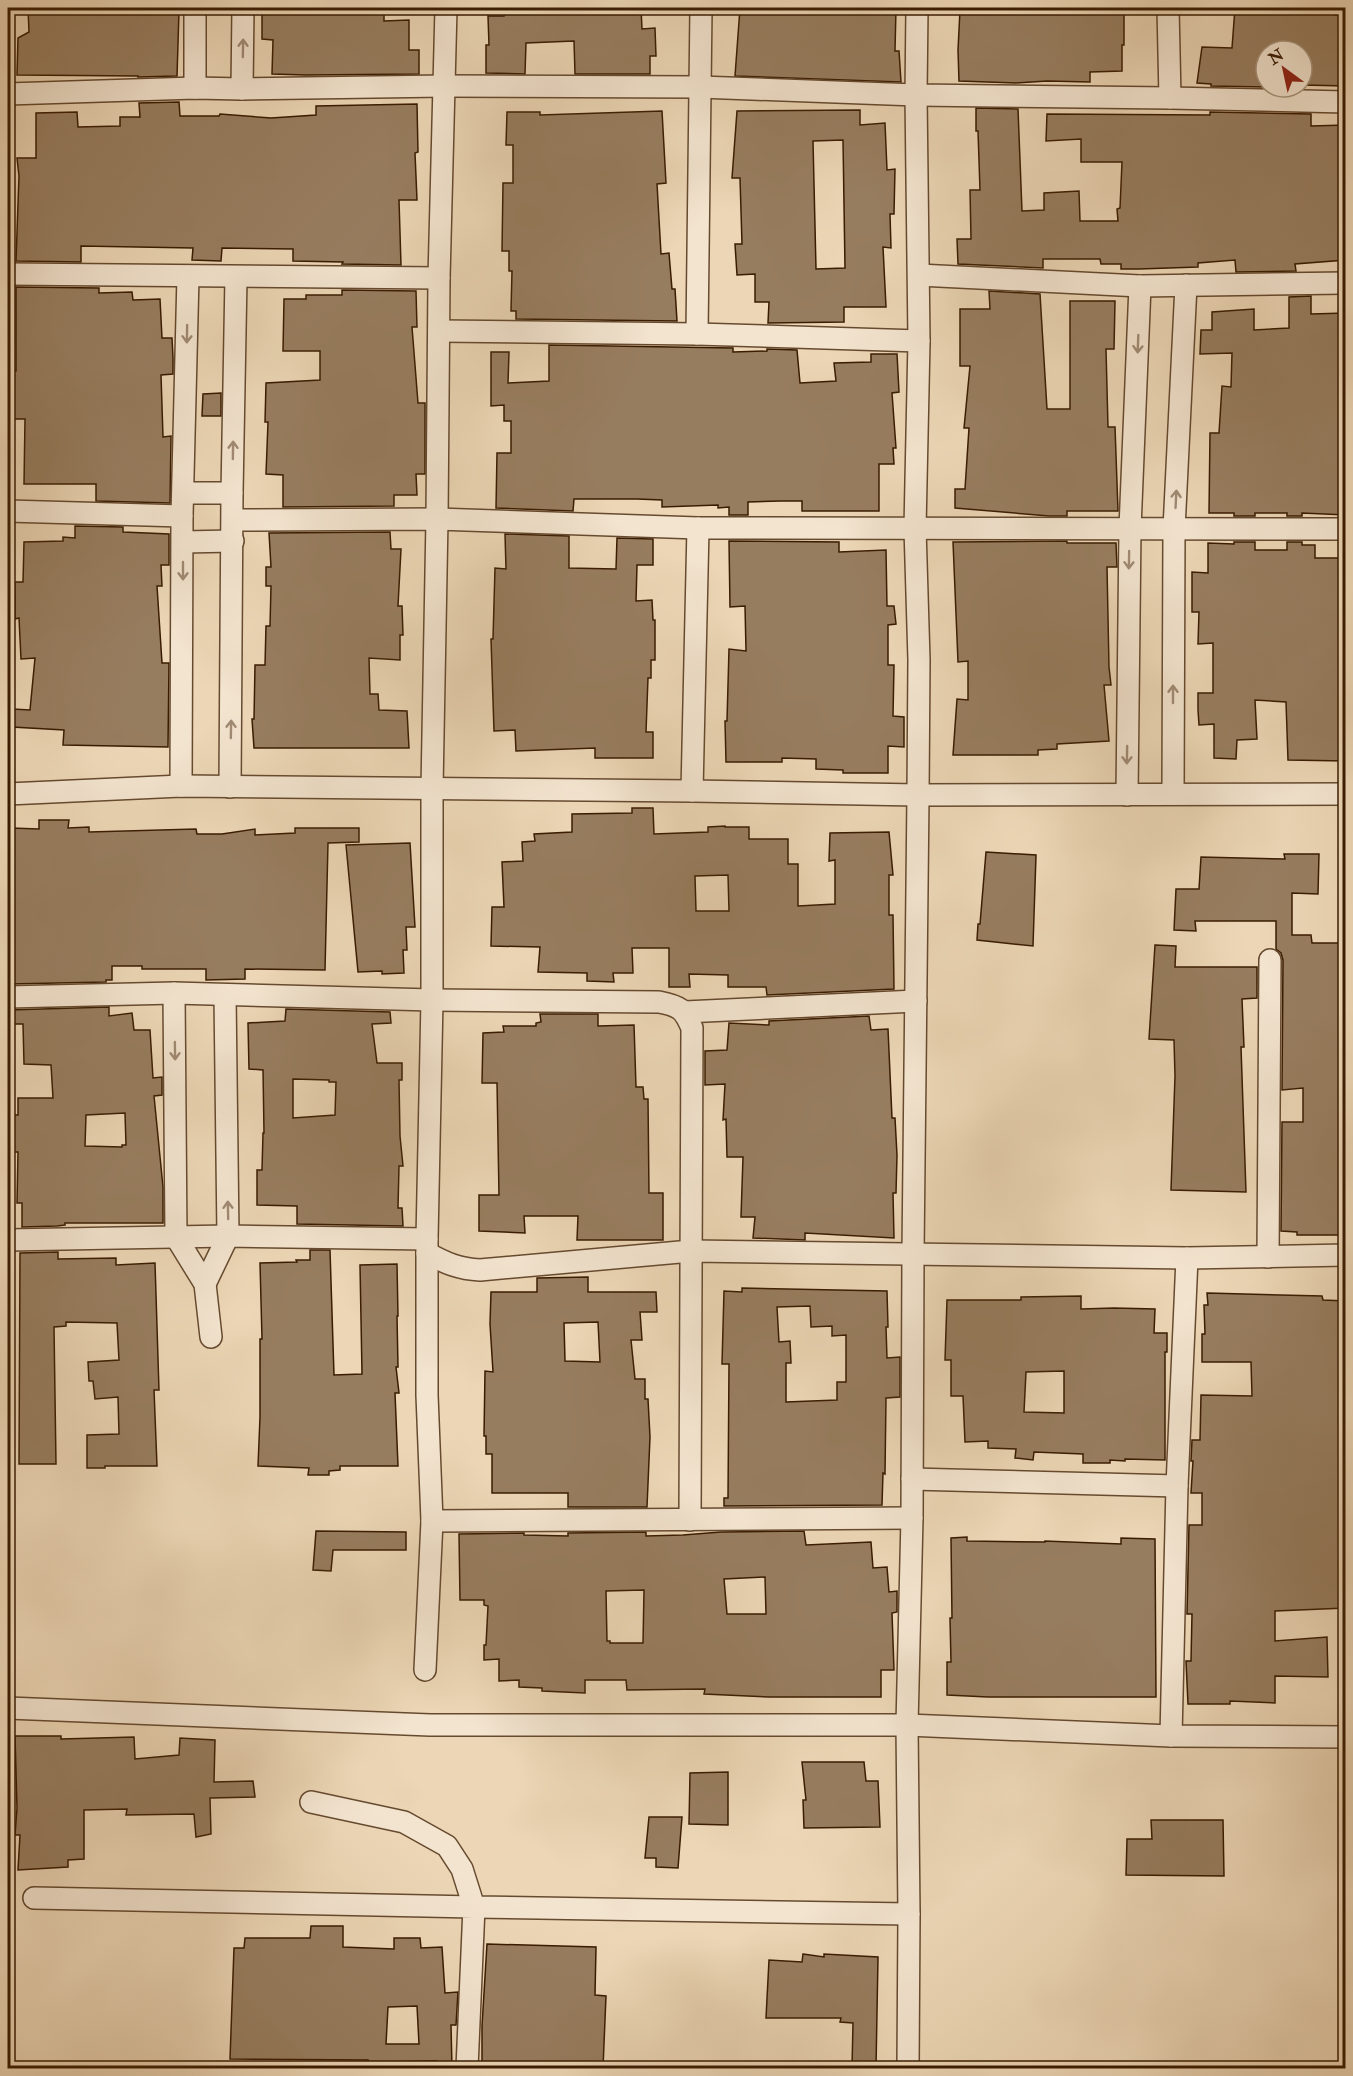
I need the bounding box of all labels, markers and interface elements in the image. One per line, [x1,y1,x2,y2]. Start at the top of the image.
one-way arrow [237,39,248,59]
north arrow [1254,39,1314,99]
text: N [1264,45,1288,70]
one-way arrow [181,324,193,344]
one-way arrow [1132,333,1143,353]
one-way arrow [227,440,239,460]
one-way arrow [1170,489,1181,509]
one-way arrow [1124,549,1135,569]
one-way arrow [177,561,189,581]
one-way arrow [1167,684,1179,704]
one-way arrow [225,719,237,739]
one-way arrow [1121,744,1133,764]
one-way arrow [169,1041,181,1061]
one-way arrow [222,1200,234,1220]

